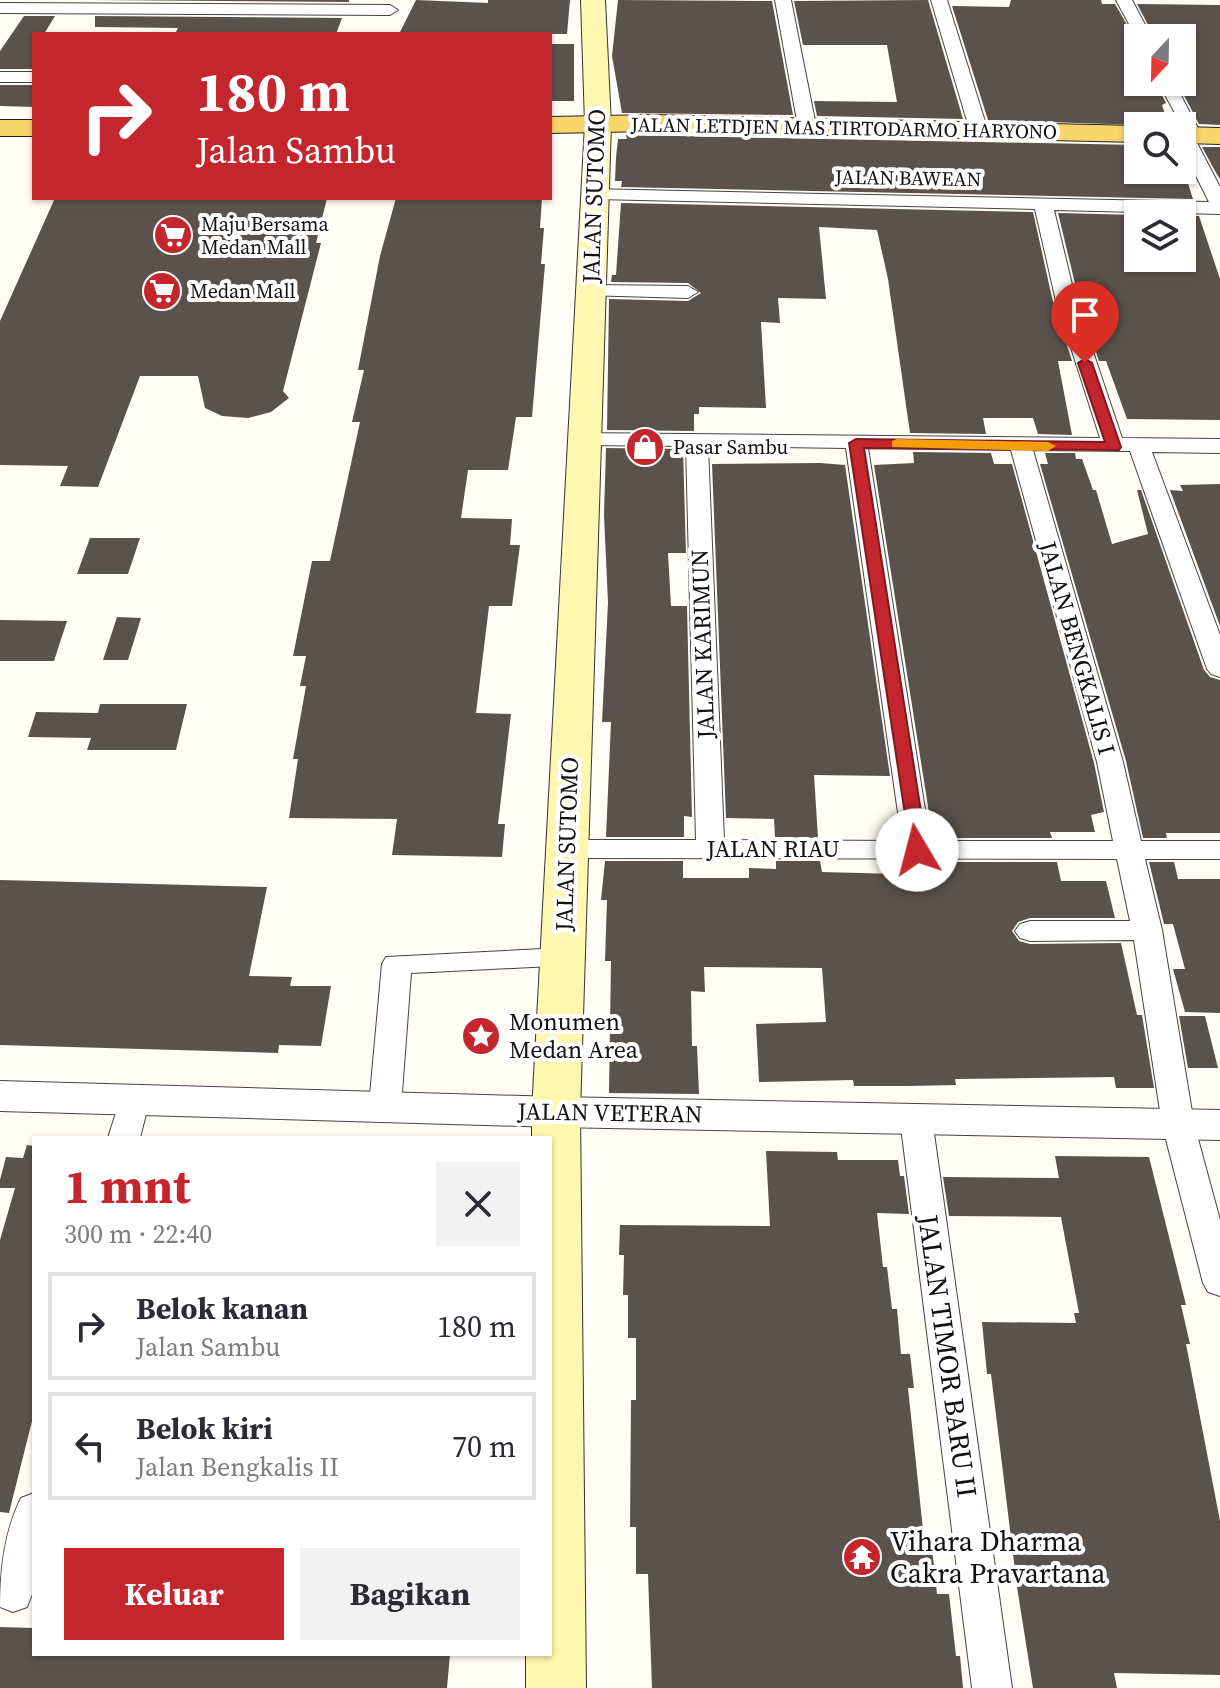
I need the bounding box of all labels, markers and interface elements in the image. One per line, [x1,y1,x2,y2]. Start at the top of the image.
north arrow [1124,24,1196,96]
map controls [1124,24,1196,272]
text: 180 m [196,53,350,130]
icon: right [64,64,168,168]
street label: JALAN SUTOMO [574,108,613,285]
street label: JALAN LETDJEN MAS TIRTODARMO HARYONO [630,110,1057,146]
button: search [1124,112,1196,184]
text: Jalan Sambu [196,126,396,175]
street label: JALAN BAWEAN [834,163,981,193]
button: layers [1124,200,1196,272]
place label: Maju Bersama Medan Mall [201,210,329,261]
supermarket icon: Maju Bersama Medan Mall [152,214,194,256]
supermarket icon: Medan Mall [141,270,183,312]
place label: Medan Mall [190,277,296,305]
pin [1051,281,1119,363]
icon: arrive [1063,293,1107,337]
shop icon: Pasar Sambu [624,426,666,468]
place label: Pasar Sambu [673,433,788,461]
street label: JALAN BENGKALIS I [1031,536,1124,758]
street label: JALAN KARIMUN [683,549,722,740]
street label: JALAN SUTOMO [547,756,586,933]
position arrow [875,808,959,892]
street label: JALAN RIAU [705,832,840,865]
place label: Monumen Medan Area [509,1005,639,1066]
place icon: Monumen Medan Area [460,1015,502,1057]
street label: JALAN VETERAN [516,1094,703,1131]
text: 1 mnt [64,1153,190,1219]
button: close [436,1162,520,1246]
street label: JALAN TIMOR BARU II [909,1211,987,1500]
text: 300 m · 22:40 [64,1216,212,1252]
text: Belok kanan [136,1288,308,1329]
icon: right [68,1304,112,1348]
text: 180 m [437,1306,516,1347]
text: Jalan Sambu [136,1329,280,1365]
text: Belok kiri [136,1408,273,1449]
icon: left [68,1424,112,1468]
text: 70 m [452,1426,516,1467]
text: Jalan Bengkalis II [136,1449,339,1485]
place label: Vihara Dharma Cakra Pravartana [890,1522,1106,1592]
temple icon: Vihara Dharma Cakra Pravartana [841,1536,883,1578]
button: Keluar [64,1548,284,1640]
button: Bagikan [300,1548,520,1640]

